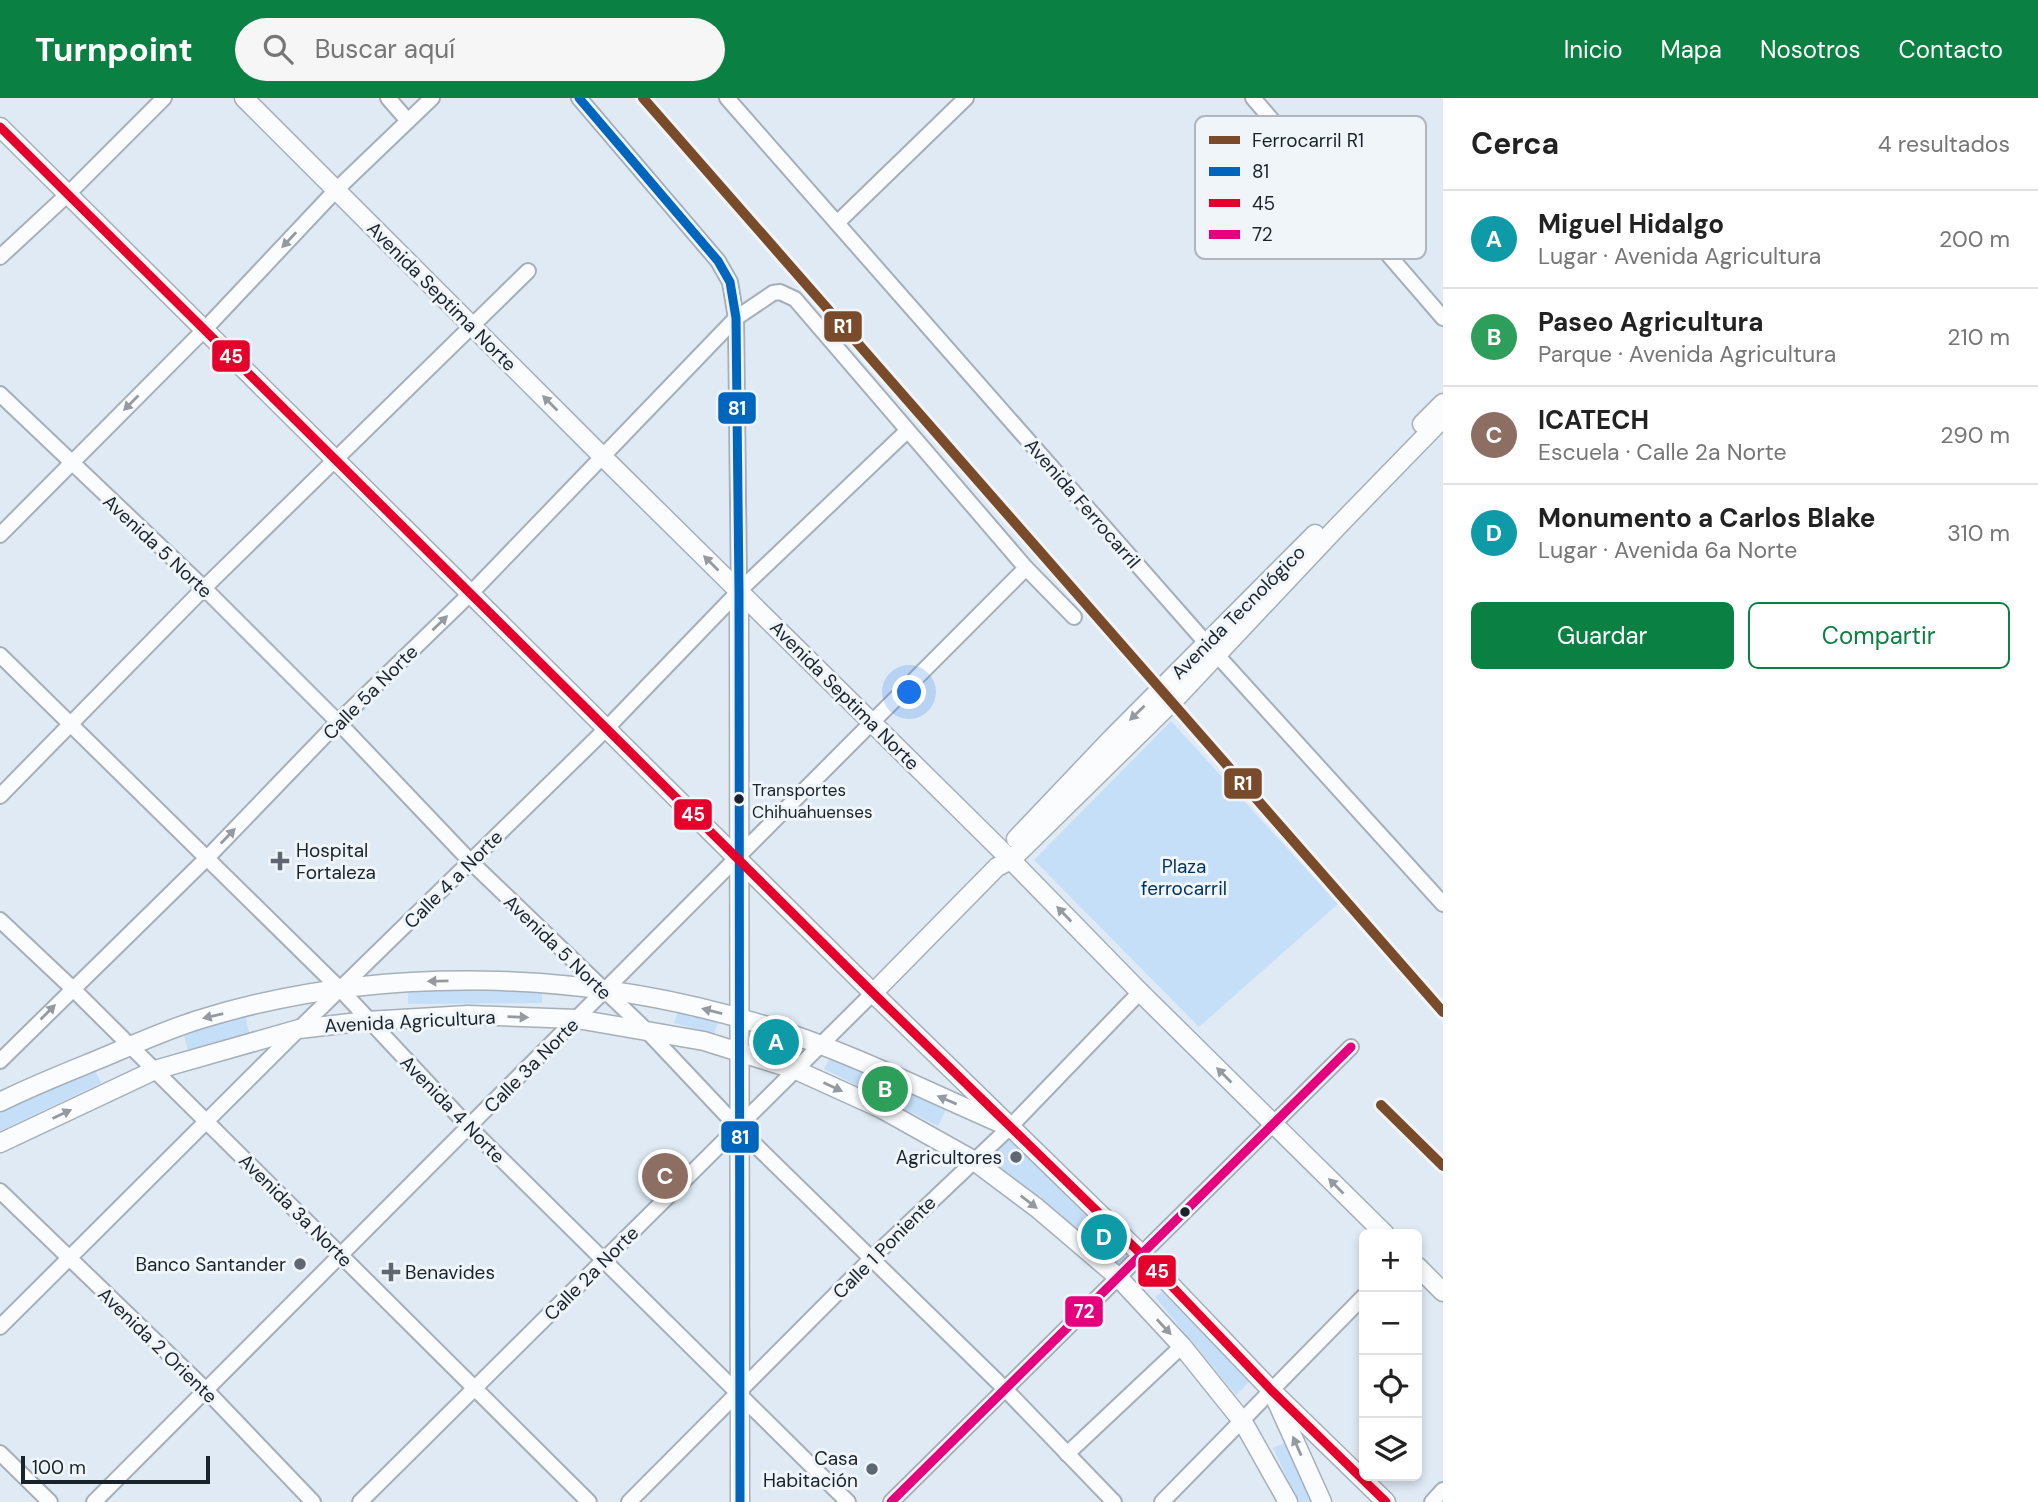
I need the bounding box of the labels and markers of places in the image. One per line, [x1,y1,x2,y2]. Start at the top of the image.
place label: Transportes Chihuahuenses [752,779,872,823]
marker: Transportes Chihuahuenses [732,792,746,806]
place label: Hospital Fortaleza [296,838,376,885]
marker: Hospital Fortaleza [270,851,290,871]
pin: A [753,1016,799,1068]
pin: B [862,1063,908,1115]
place label: Agricultores [896,1145,1002,1170]
marker: Agricultores [1008,1149,1024,1165]
pin: C [642,1150,688,1202]
unlabelled marker [1178,1205,1192,1219]
pin: D [1081,1211,1127,1263]
place label: Banco Santander [135,1252,286,1277]
marker: Banco Santander [292,1256,308,1272]
place label: Benavides [405,1260,495,1285]
marker: Benavides [383,1264,399,1280]
place label: Casa Habitación [763,1446,858,1493]
marker: Casa Habitación [864,1461,880,1477]

